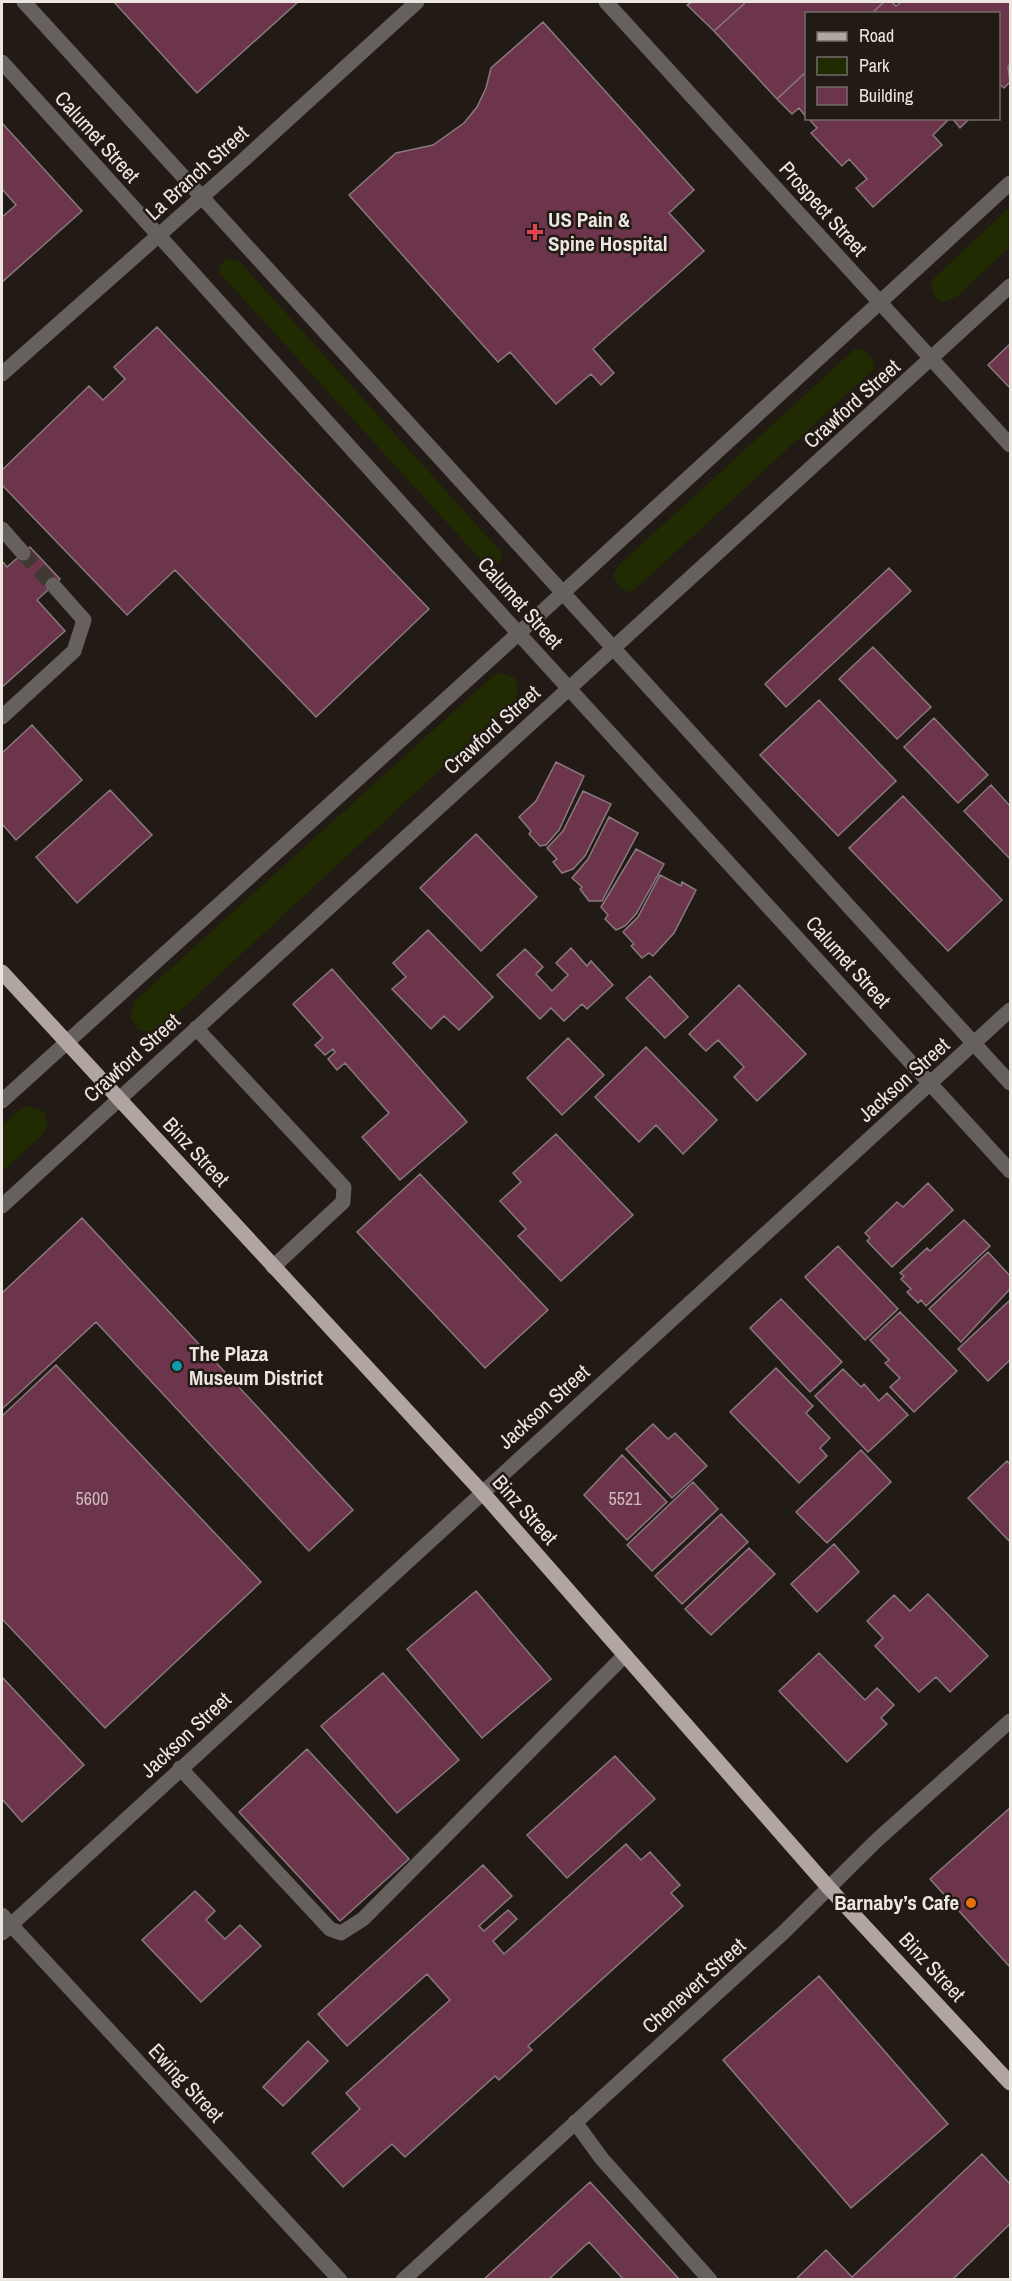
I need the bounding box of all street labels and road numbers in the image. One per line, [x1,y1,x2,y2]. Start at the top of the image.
street label: Calumet Street [48,84,147,189]
street label: La Branch Street [139,118,255,227]
street label: Prospect Street [773,155,874,263]
street label: Crawford Street [797,352,906,455]
street label: Calumet Street [471,550,570,655]
street label: Crawford Street [437,678,546,781]
street label: Calumet Street [799,909,898,1014]
street label: Crawford Street [77,1006,186,1109]
street label: Jackson Street [852,1031,956,1129]
street label: Binz Street [157,1111,236,1193]
street label: Jackson Street [492,1358,596,1456]
street label: Binz Street [486,1468,565,1551]
street label: Jackson Street [134,1685,237,1784]
street label: Binz Street [893,1926,972,2008]
street label: Chenevert Street [636,1931,752,2040]
street label: Ewing Street [142,2037,231,2129]

